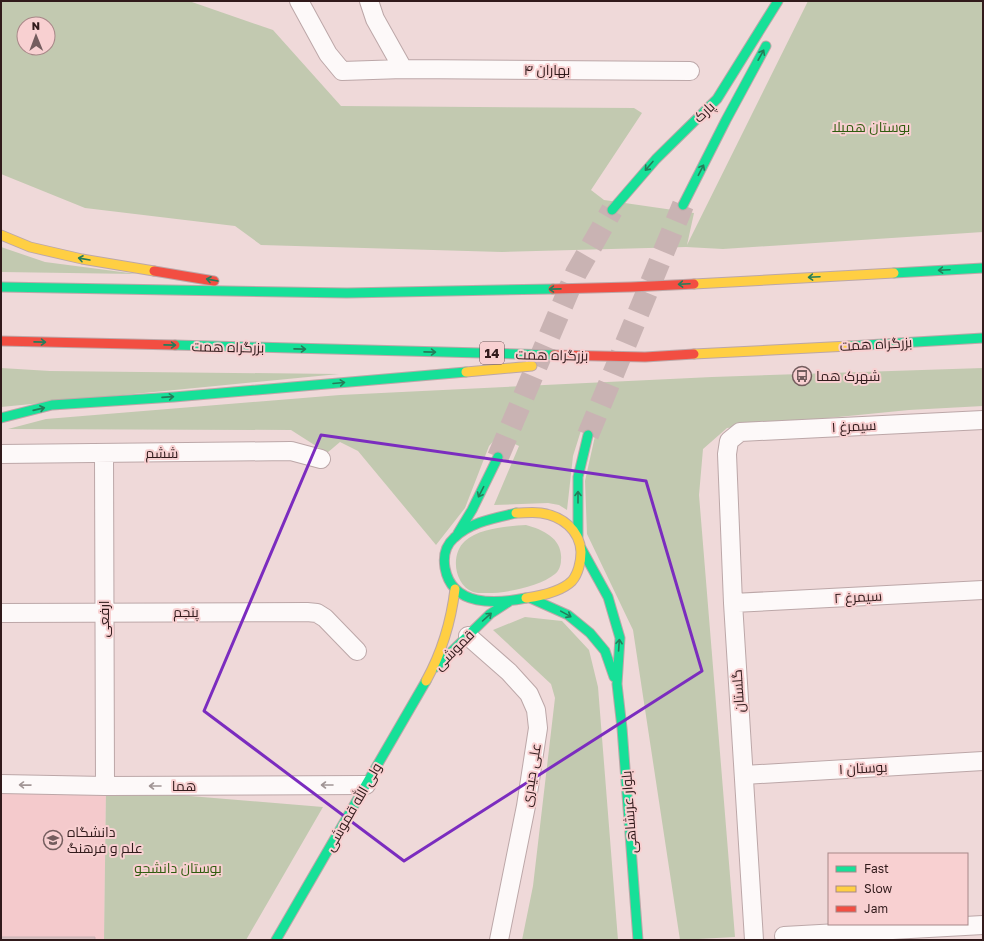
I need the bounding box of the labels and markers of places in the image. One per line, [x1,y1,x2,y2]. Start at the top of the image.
bus stop icon: شهرک هما [791,365,813,387]
place label: شهرک هما [816,367,880,384]
place label: دانشگاه علم و فرهنگ [67,823,143,858]
school or university icon: دانشگاه علم و فرهنگ [42,829,64,851]

